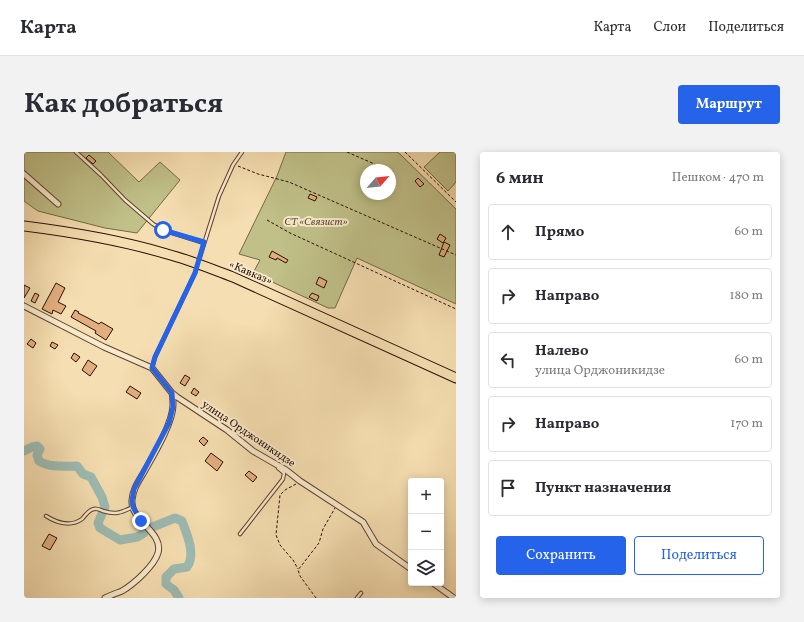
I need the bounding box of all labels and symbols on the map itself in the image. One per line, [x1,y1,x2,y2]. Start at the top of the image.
north arrow [360,164,396,200]
park label: СТ «Связист» [284,215,348,230]
route start [154,221,172,239]
street label: «Кавказ» [226,258,275,289]
street label: улица Орджоникидзе [198,397,298,471]
route end [132,512,150,530]

